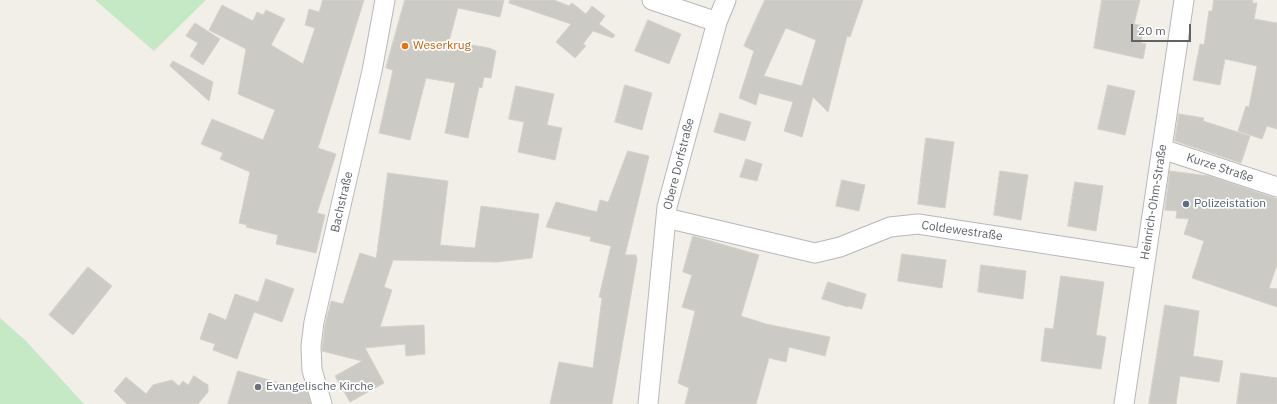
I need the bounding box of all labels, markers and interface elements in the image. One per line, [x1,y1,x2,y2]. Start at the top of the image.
scale bar [1133,16,1193,42]
text: 20 m [1138,23,1166,38]
place label: Weserkrug [413,39,471,53]
marker: Weserkrug [400,41,410,51]
street label: Obere Dorfstraße [661,117,697,211]
street label: Heinrich-Ohm-Straße [1138,143,1170,261]
street label: Kurze Straße [1185,150,1255,186]
street label: Bachstraße [328,170,356,234]
place label: Polizeistation [1194,197,1266,211]
marker: Polizeistation [1181,199,1191,209]
street label: Coldewestraße [921,218,1003,244]
place label: Evangelische Kirche [266,380,374,394]
marker: Evangelische Kirche [253,382,263,392]

